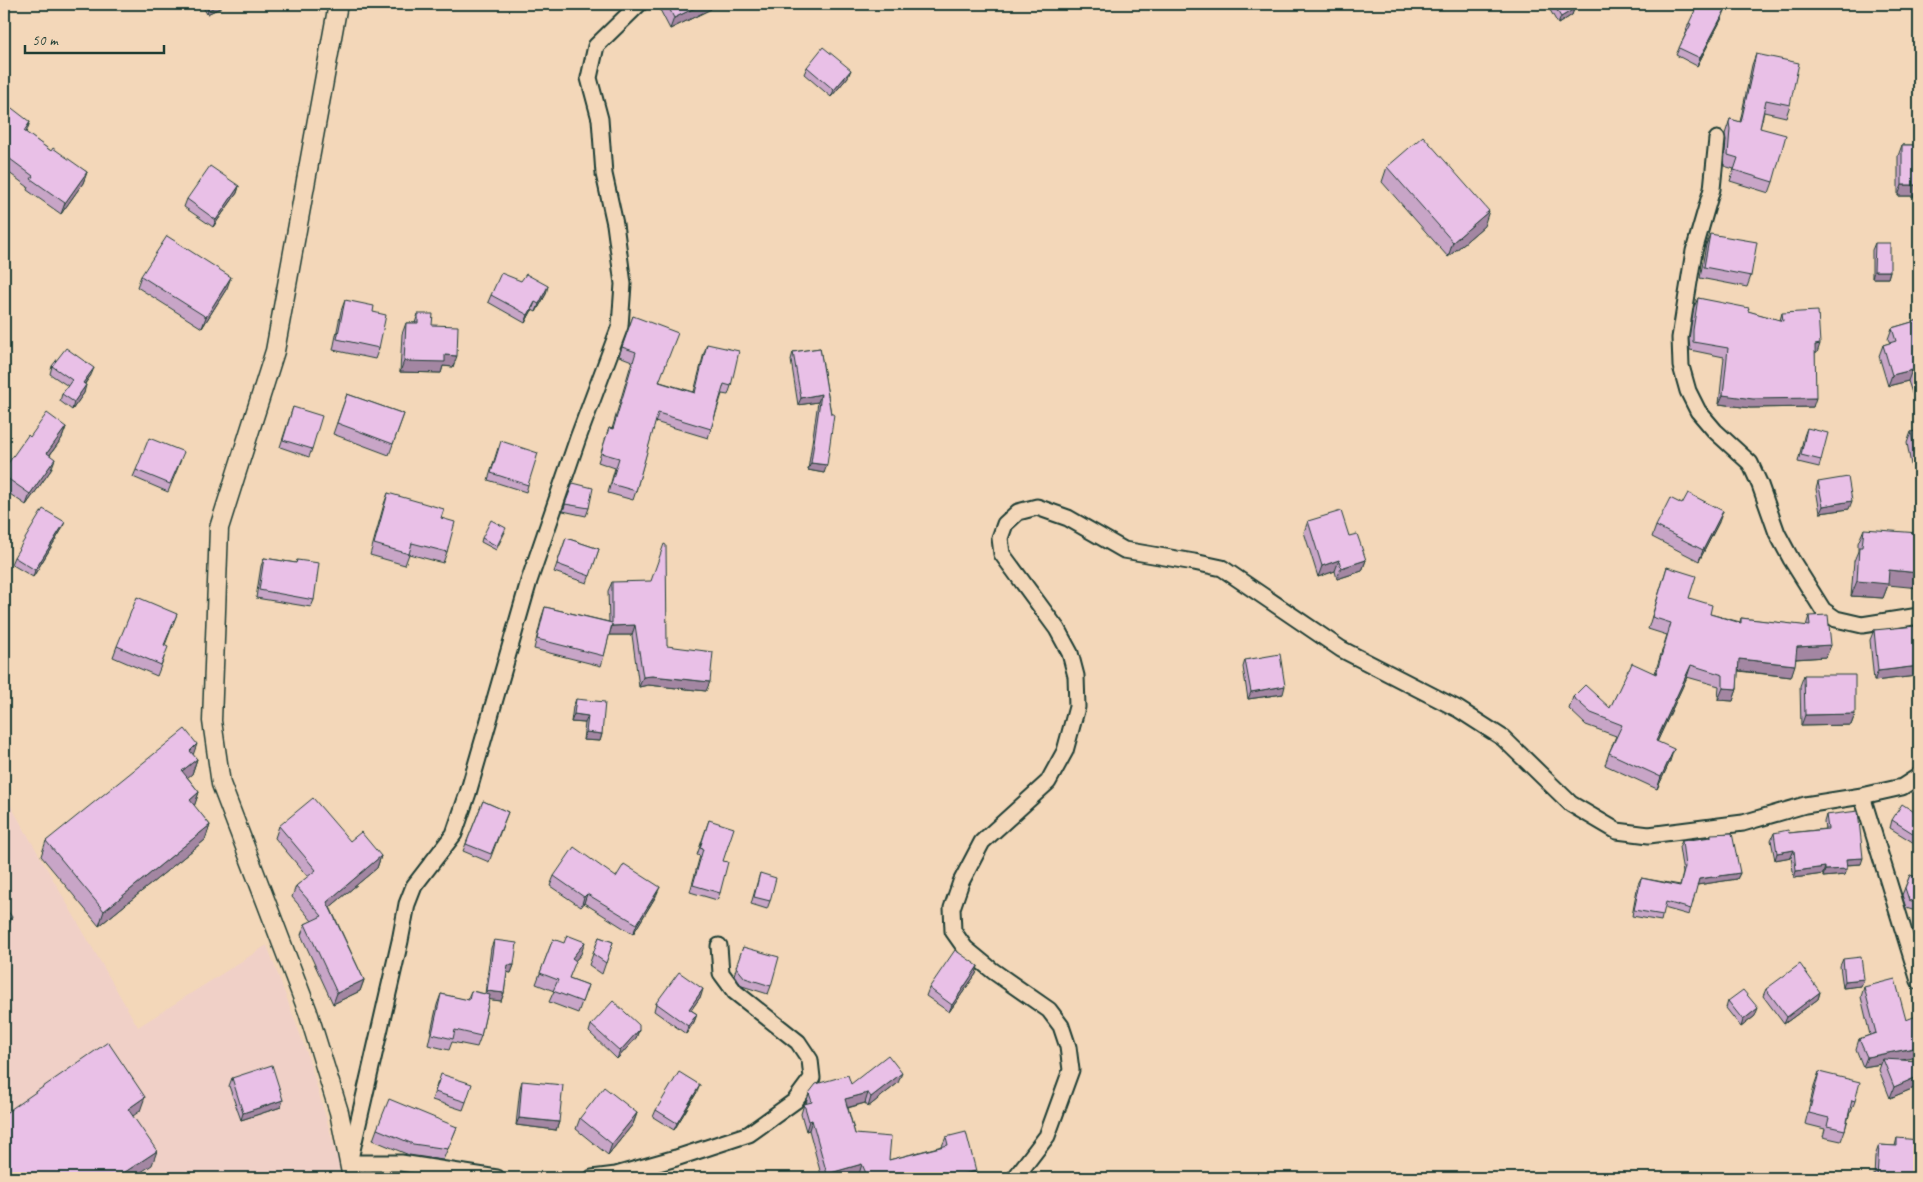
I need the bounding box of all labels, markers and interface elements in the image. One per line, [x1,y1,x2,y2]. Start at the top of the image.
scale bar [25,22,164,54]
text: 50 m [32,31,59,50]

